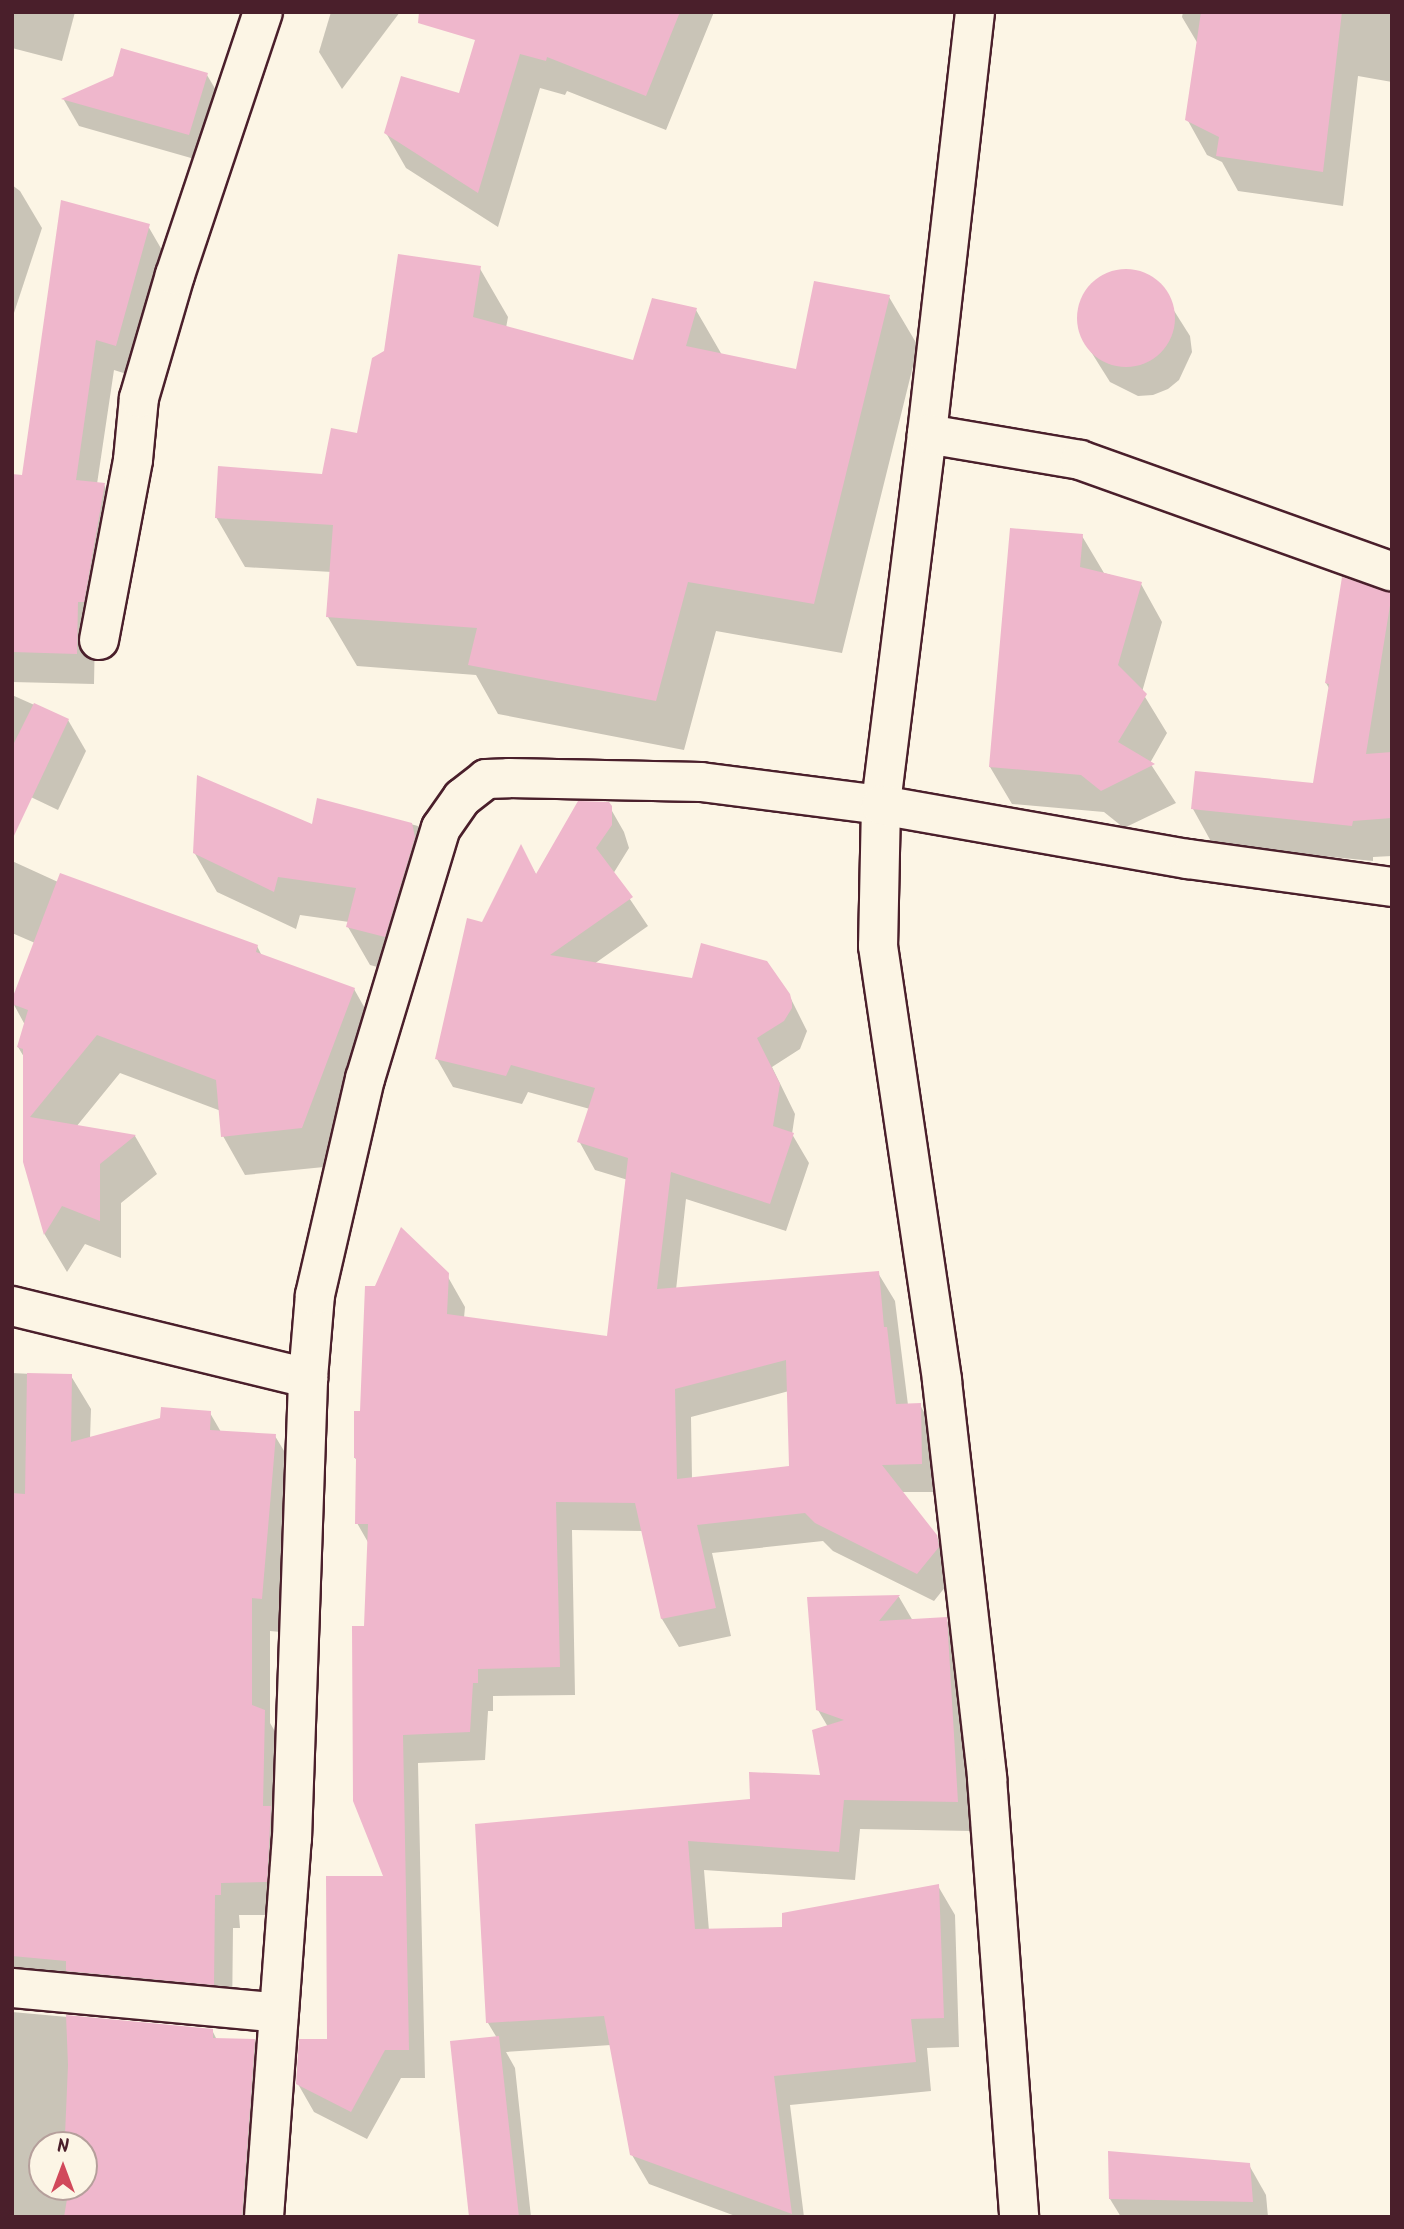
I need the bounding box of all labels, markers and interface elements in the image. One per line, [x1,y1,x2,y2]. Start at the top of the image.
north arrow [28,2131,98,2201]
text: N [57,2132,69,2162]

